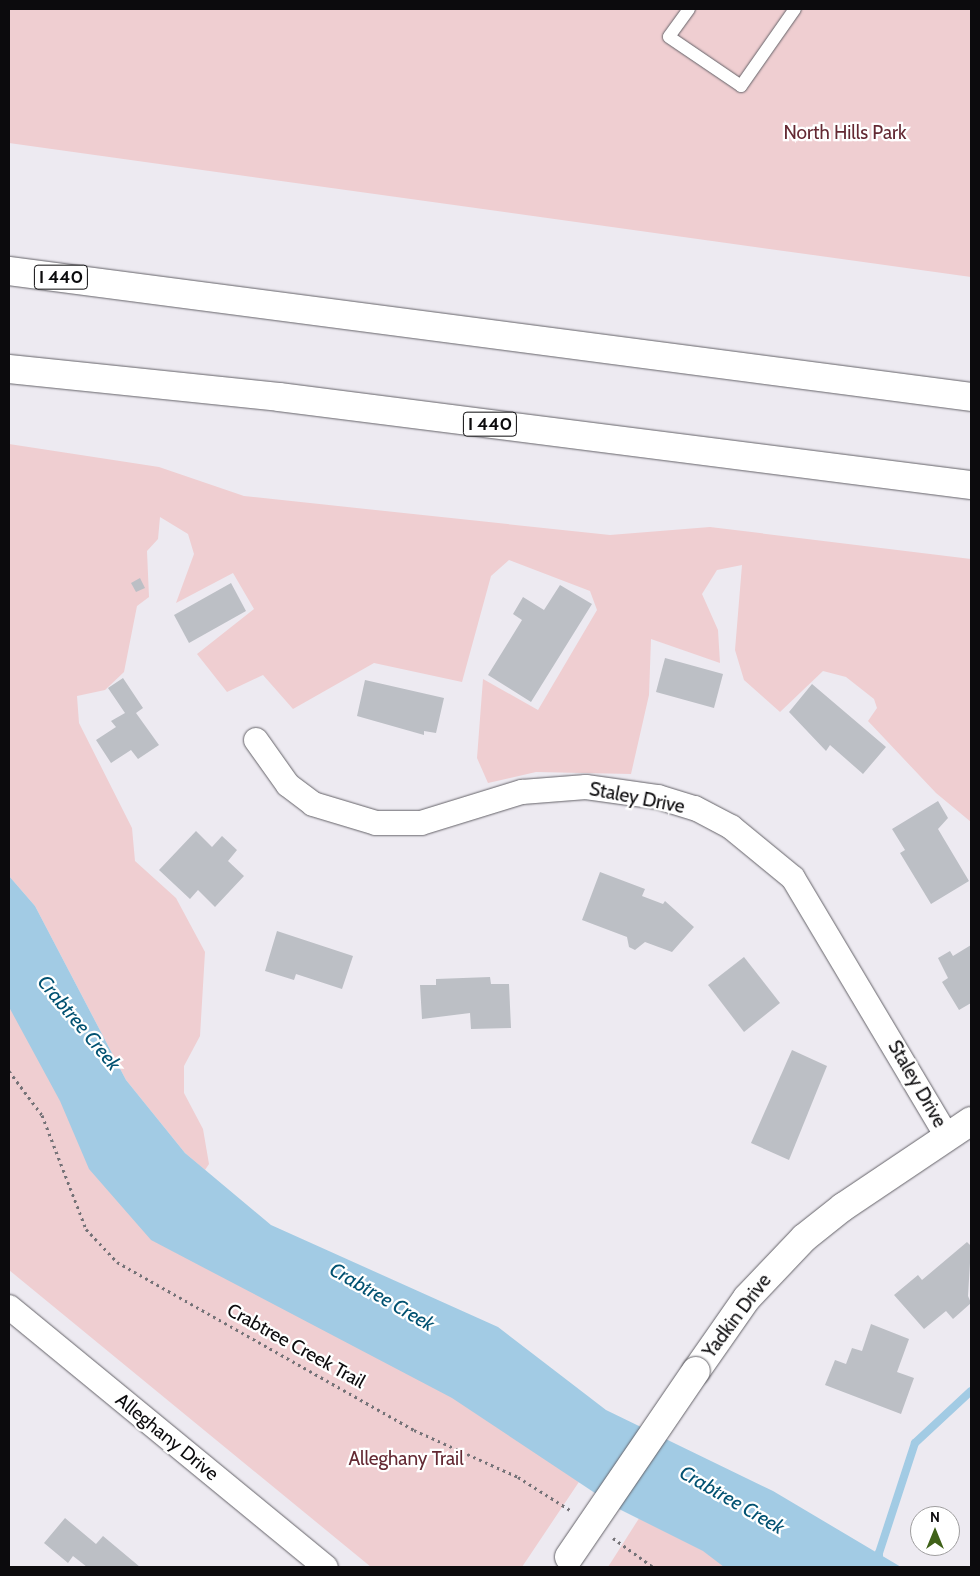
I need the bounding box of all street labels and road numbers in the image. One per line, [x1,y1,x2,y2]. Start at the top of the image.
road number: I 440 [34,262,88,292]
road number: I 440 [462,408,518,439]
street label: Staley Drive [587,778,687,818]
street label: Staley Drive [883,1036,951,1132]
street label: Yadkin Drive [698,1270,776,1362]
street label: Crabtree Creek Trail [223,1299,369,1393]
street label: Alleghany Drive [111,1389,223,1485]

